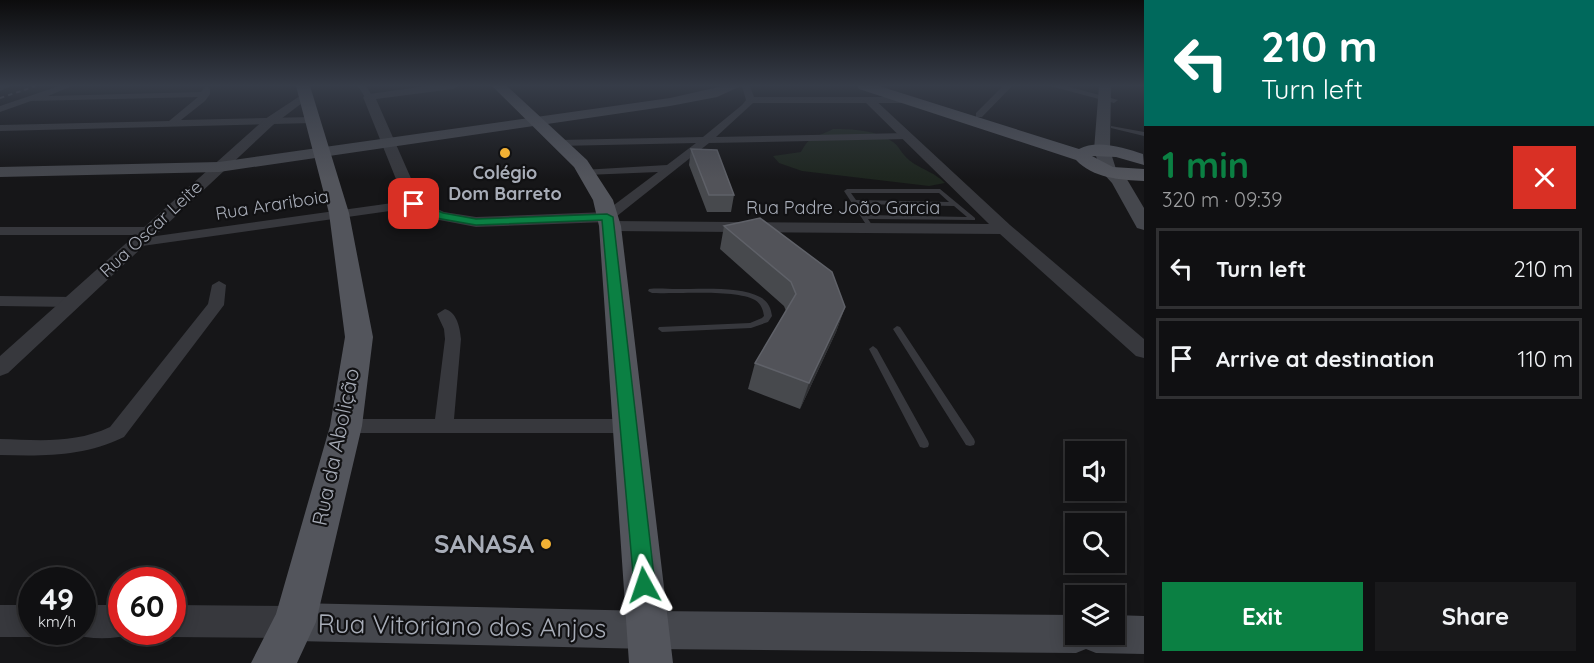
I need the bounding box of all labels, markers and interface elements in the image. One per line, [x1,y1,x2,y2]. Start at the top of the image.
text: 210 m [1261,20,1378,73]
icon: left [1162,24,1240,102]
text: Turn left [1261,72,1363,106]
text: 1 min [1162,142,1249,187]
marker: Colégio Dom Barreto [498,146,512,160]
button: close [1513,146,1576,209]
place label: Colégio Dom Barreto [448,161,562,205]
street label: Rua Oscar Leite [95,175,207,282]
pin [388,178,439,229]
street label: Rua Arariboia [214,184,330,225]
icon: arrive [397,187,430,220]
text: 320 m · 09:39 [1162,187,1282,212]
street label: Rua Padre João Garcia [746,196,940,219]
icon: left [1165,252,1198,285]
text: Turn left [1216,255,1306,283]
text: 210 m [1514,255,1573,283]
icon: arrive [1165,342,1198,375]
text: Arrive at destination [1216,345,1434,373]
text: 110 m [1518,345,1573,373]
street label: Rua da Abolição [306,366,364,528]
map controls [1065,441,1125,645]
button: sound [1065,441,1125,501]
button: search [1065,513,1125,573]
place label: SANASA [434,527,534,560]
marker: SANASA [539,537,553,551]
position arrow [612,553,676,617]
speed limit sign: 60 [108,567,186,645]
text: 49 [40,580,74,618]
button: Exit [1162,582,1363,651]
button: Share [1375,582,1576,651]
button: layers [1065,585,1125,645]
street label: Rua Vitoriano dos Anjos [317,606,607,645]
text: km/h [38,612,76,631]

